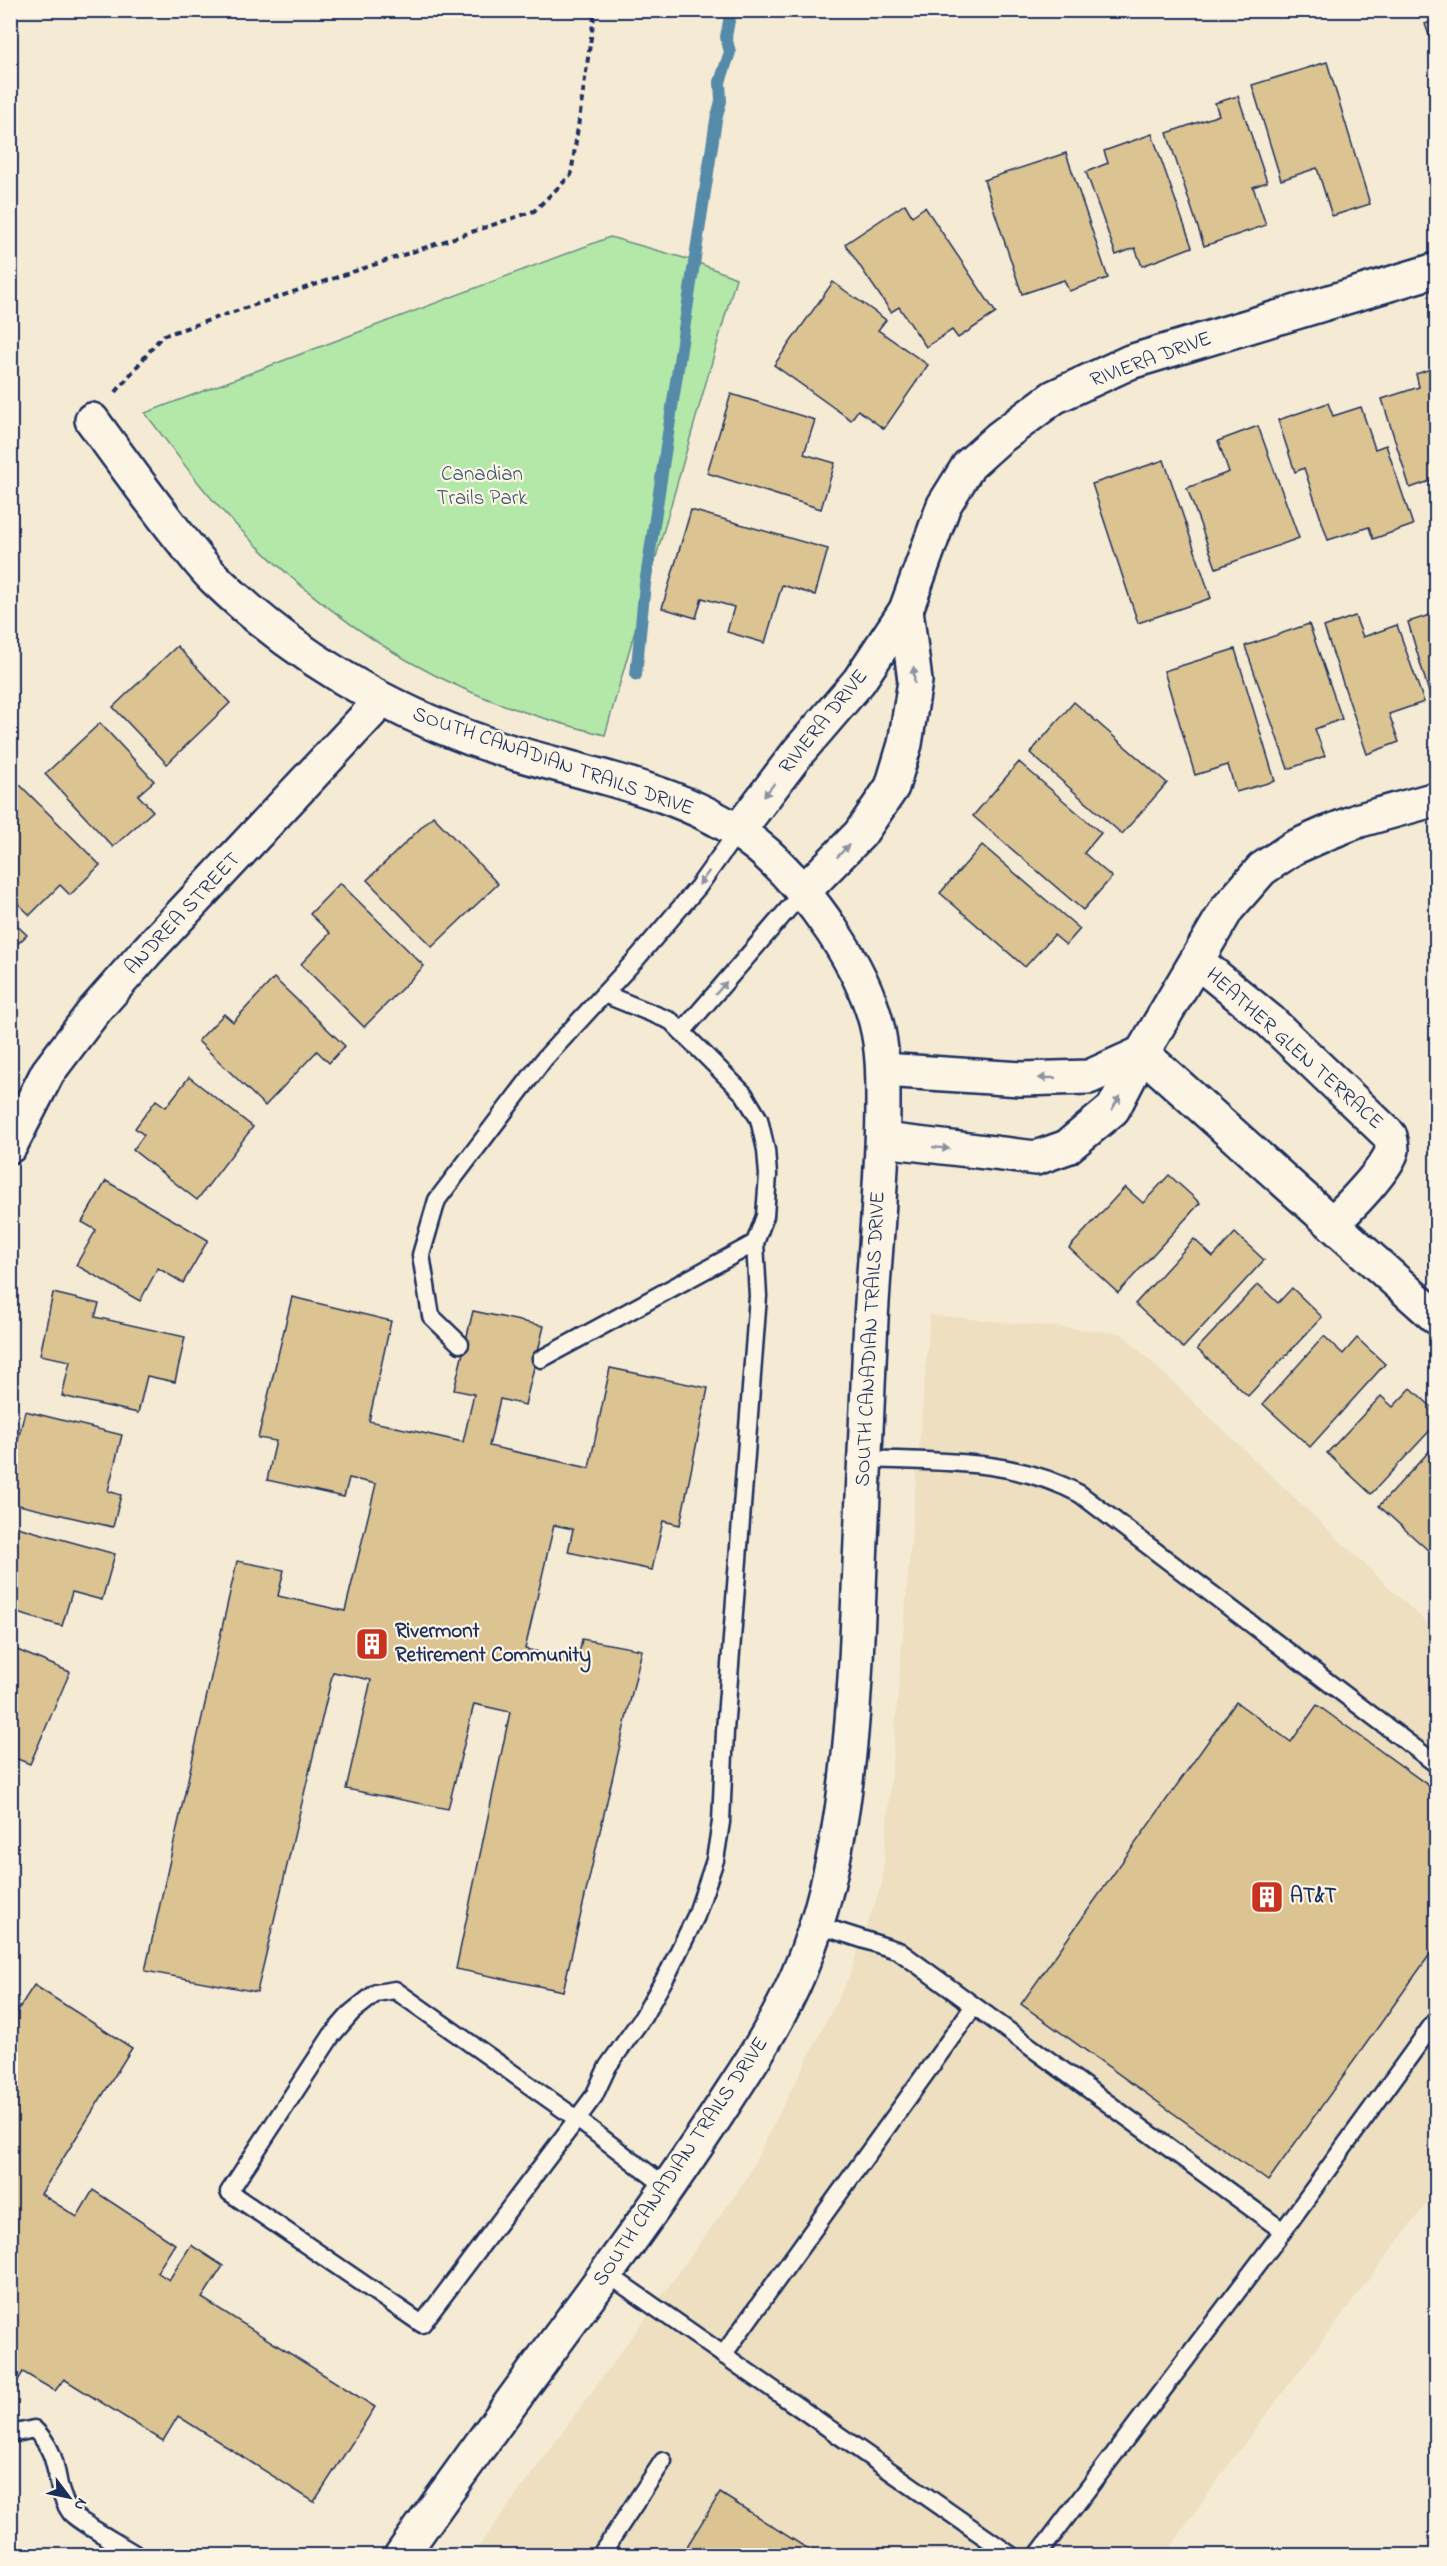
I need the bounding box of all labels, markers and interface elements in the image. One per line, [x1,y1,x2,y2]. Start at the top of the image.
street label: RIVIERA DRIVE [1086,324,1216,396]
park label: Canadian Trails Park [436,460,528,514]
street label: RIVIERA DRIVE [772,663,876,781]
one-way arrow [909,666,919,685]
street label: SOUTH CANADIAN TRAILS DRIVE [408,700,698,824]
one-way arrow [763,782,776,798]
one-way arrow [836,844,851,858]
street label: ANDREA STREET [118,846,248,982]
one-way arrow [698,870,710,886]
street label: HEATHER GLEN TERRACE [1199,961,1389,1137]
one-way arrow [714,981,728,996]
one-way arrow [1038,1074,1057,1083]
one-way arrow [1110,1094,1121,1111]
one-way arrow [931,1143,950,1153]
street label: SOUTH CANADIAN TRAILS DRIVE [848,1191,894,1487]
place label: Rivermont Retirement Community [395,1617,591,1673]
building icon: Rivermont Retirement Community [354,1626,390,1662]
building icon: AT&T [1249,1879,1285,1915]
place label: AT&T [1290,1882,1337,1912]
street label: SOUTH CANADIAN TRAILS DRIVE [586,2031,776,2293]
north arrow [39,2467,99,2527]
text: N [67,2493,93,2515]

